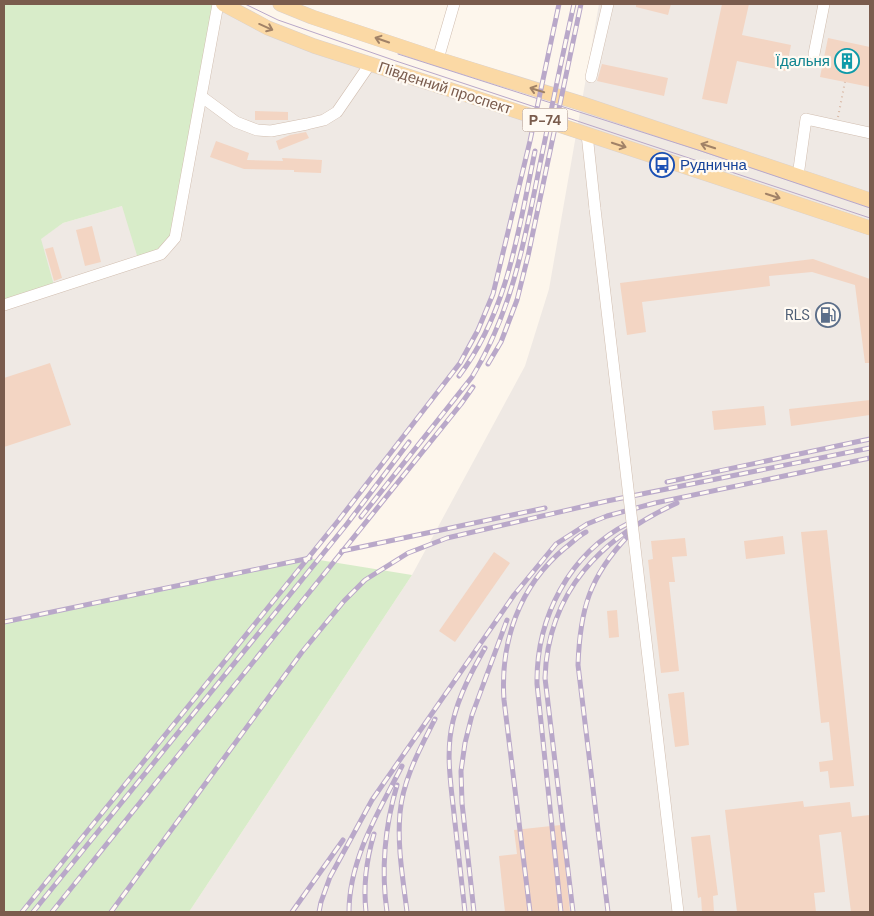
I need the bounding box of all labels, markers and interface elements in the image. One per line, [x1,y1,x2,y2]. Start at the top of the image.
one-way arrow [258,22,273,32]
one-way arrow [375,35,390,44]
building icon: Їдальня [834,48,860,74]
place label: Їдальня [776,51,830,71]
street label: Південний проспект [376,57,514,119]
one-way arrow [529,84,545,94]
road number: Р-74 [522,108,568,132]
one-way arrow [611,140,627,150]
one-way arrow [701,141,716,150]
bus stop icon: Руднична [649,152,675,178]
place label: Руднична [680,155,748,175]
one-way arrow [765,191,781,201]
fuel station icon: RLS [815,302,841,328]
place label: RLS [785,305,810,325]

